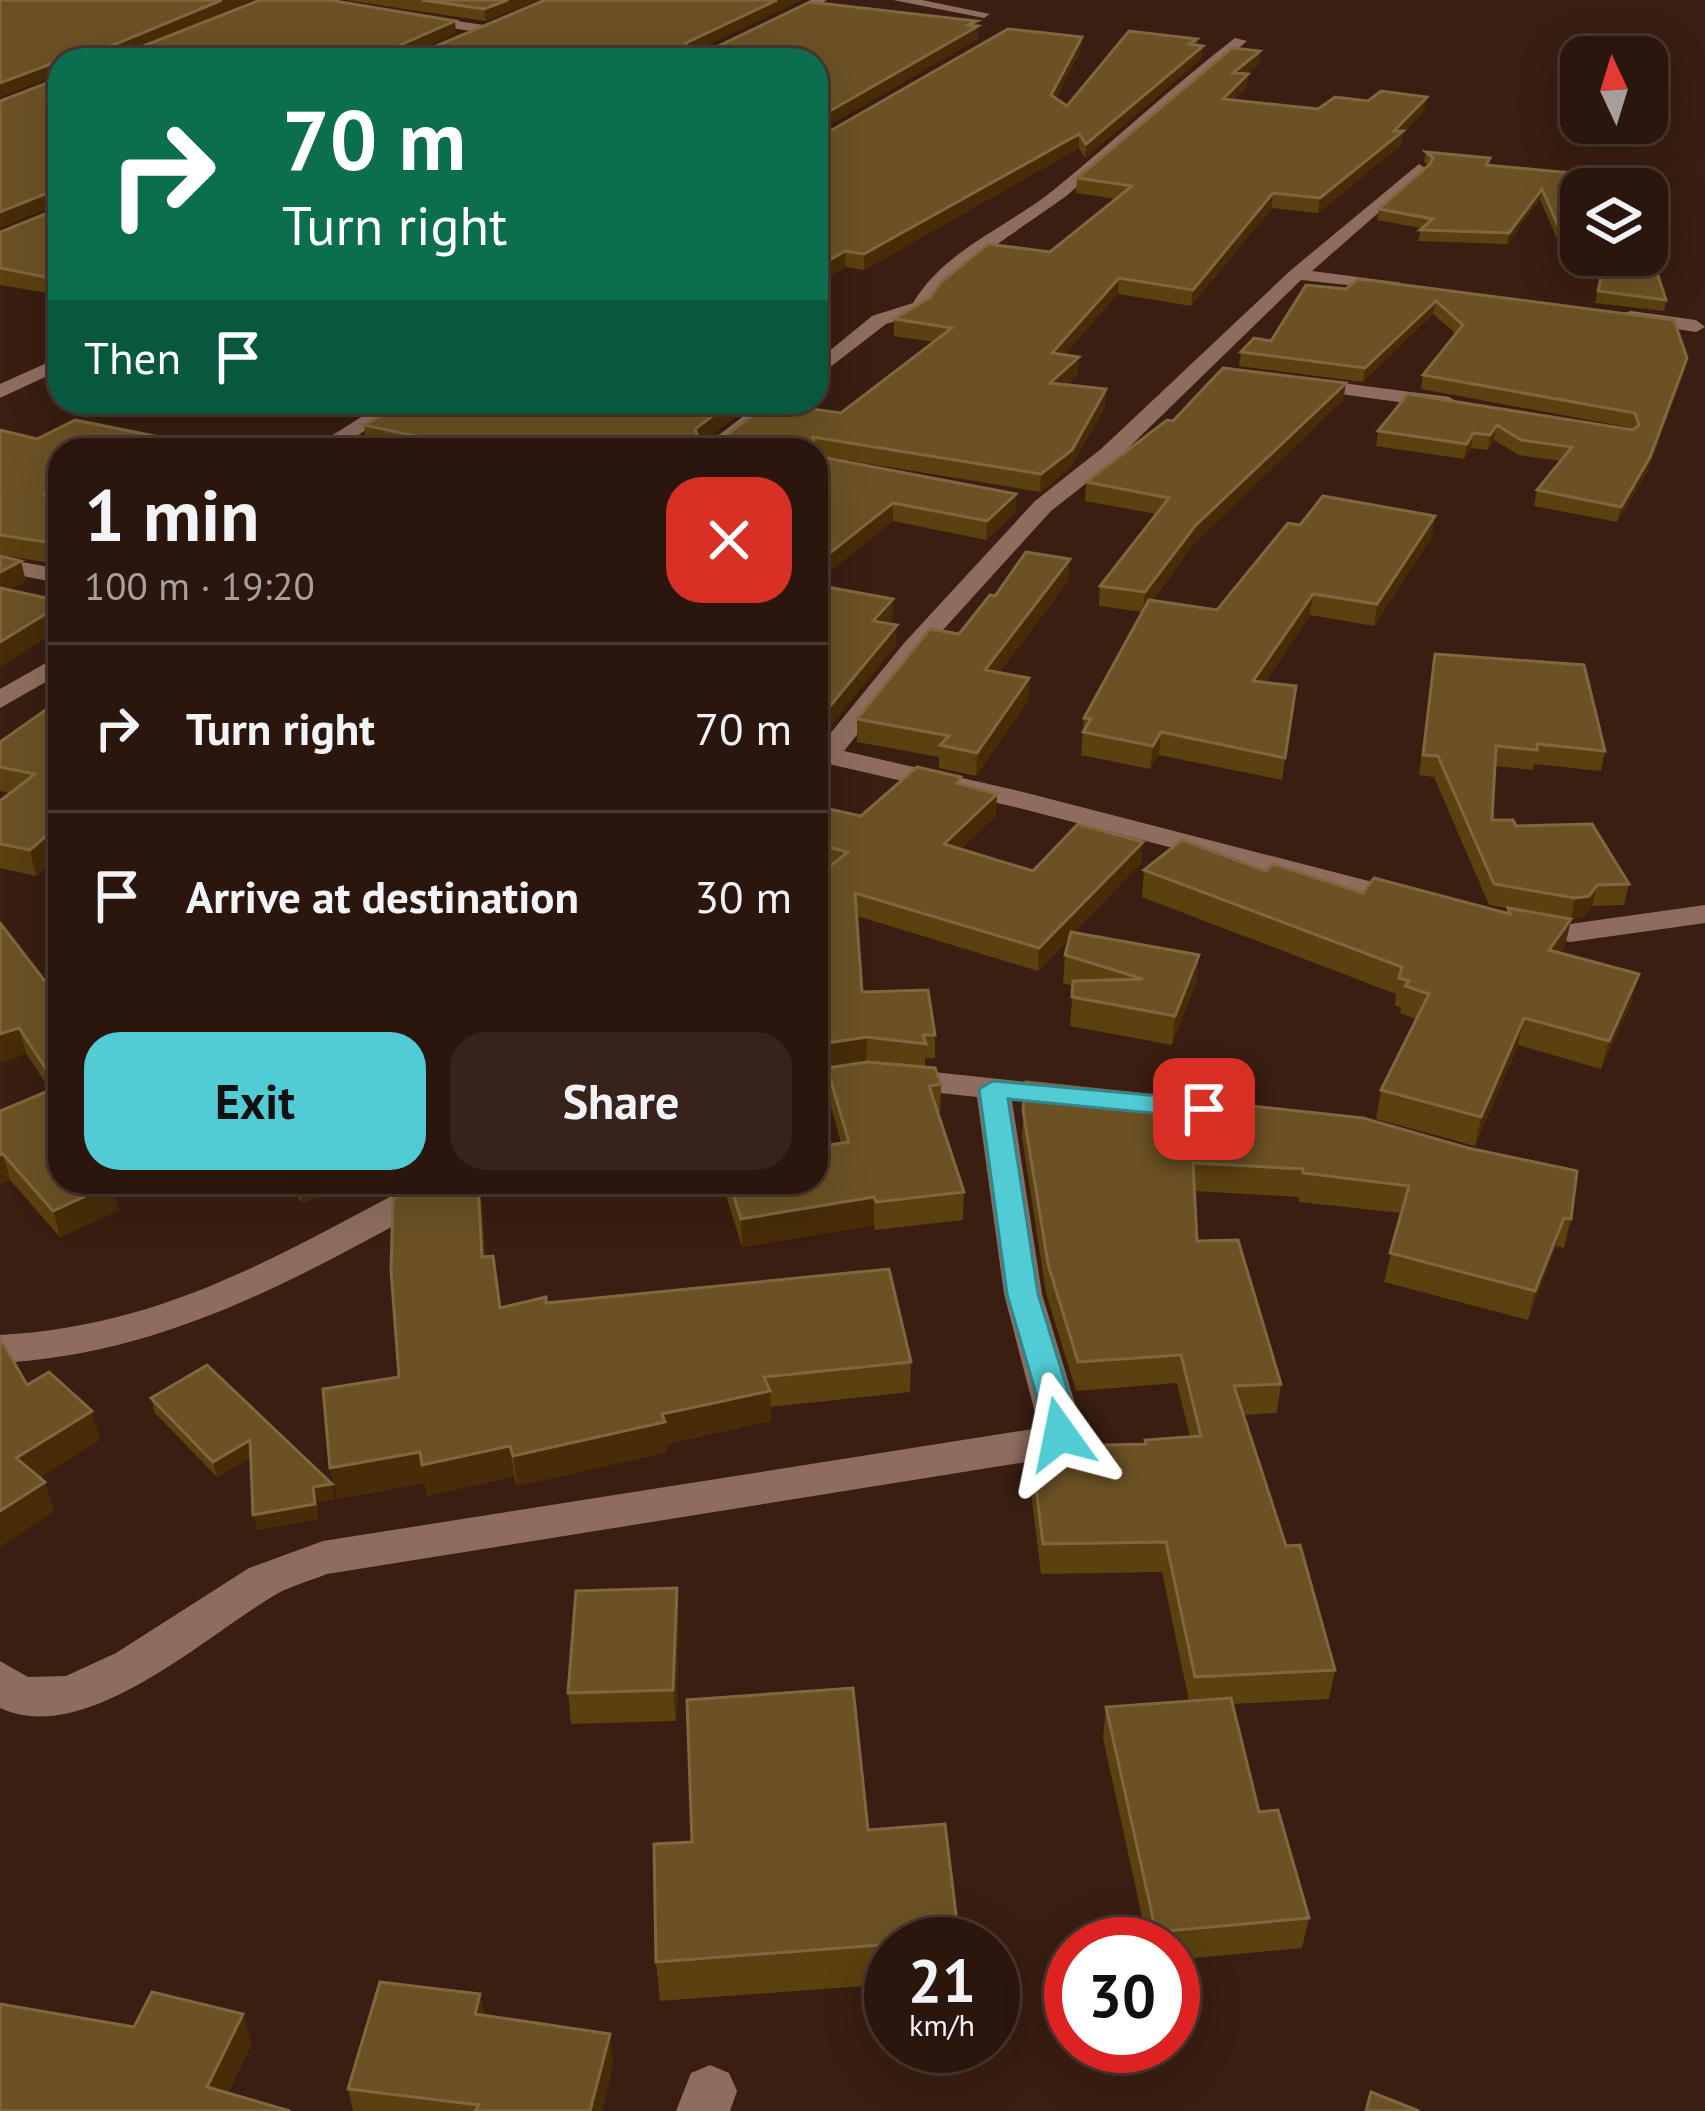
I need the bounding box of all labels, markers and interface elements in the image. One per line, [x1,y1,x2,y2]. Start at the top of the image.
north arrow [1560,36,1668,144]
map controls [1560,36,1668,276]
text: 70 m [282,84,466,193]
icon: right [84,96,240,252]
button: layers [1560,168,1668,276]
text: Turn right [282,190,507,260]
icon: arrive [205,324,271,390]
text: Then [84,328,181,386]
text: 1 min [84,468,260,561]
button: close [666,477,792,603]
text: 100 m · 19:20 [84,560,315,611]
icon: right [84,695,150,761]
text: Turn right [186,699,375,757]
text: 70 m [694,699,792,757]
icon: arrive [84,863,150,929]
text: Arrive at destination [186,867,579,925]
text: 30 m [694,867,792,925]
button: Exit [84,1032,426,1170]
button: Share [450,1032,792,1170]
pin [1153,1058,1255,1160]
icon: arrive [1171,1076,1237,1142]
position arrow [997,1371,1123,1497]
speed limit sign: 30 [1044,1917,1200,2073]
text: 21 [908,1941,976,2019]
text: km/h [909,2005,975,2044]

